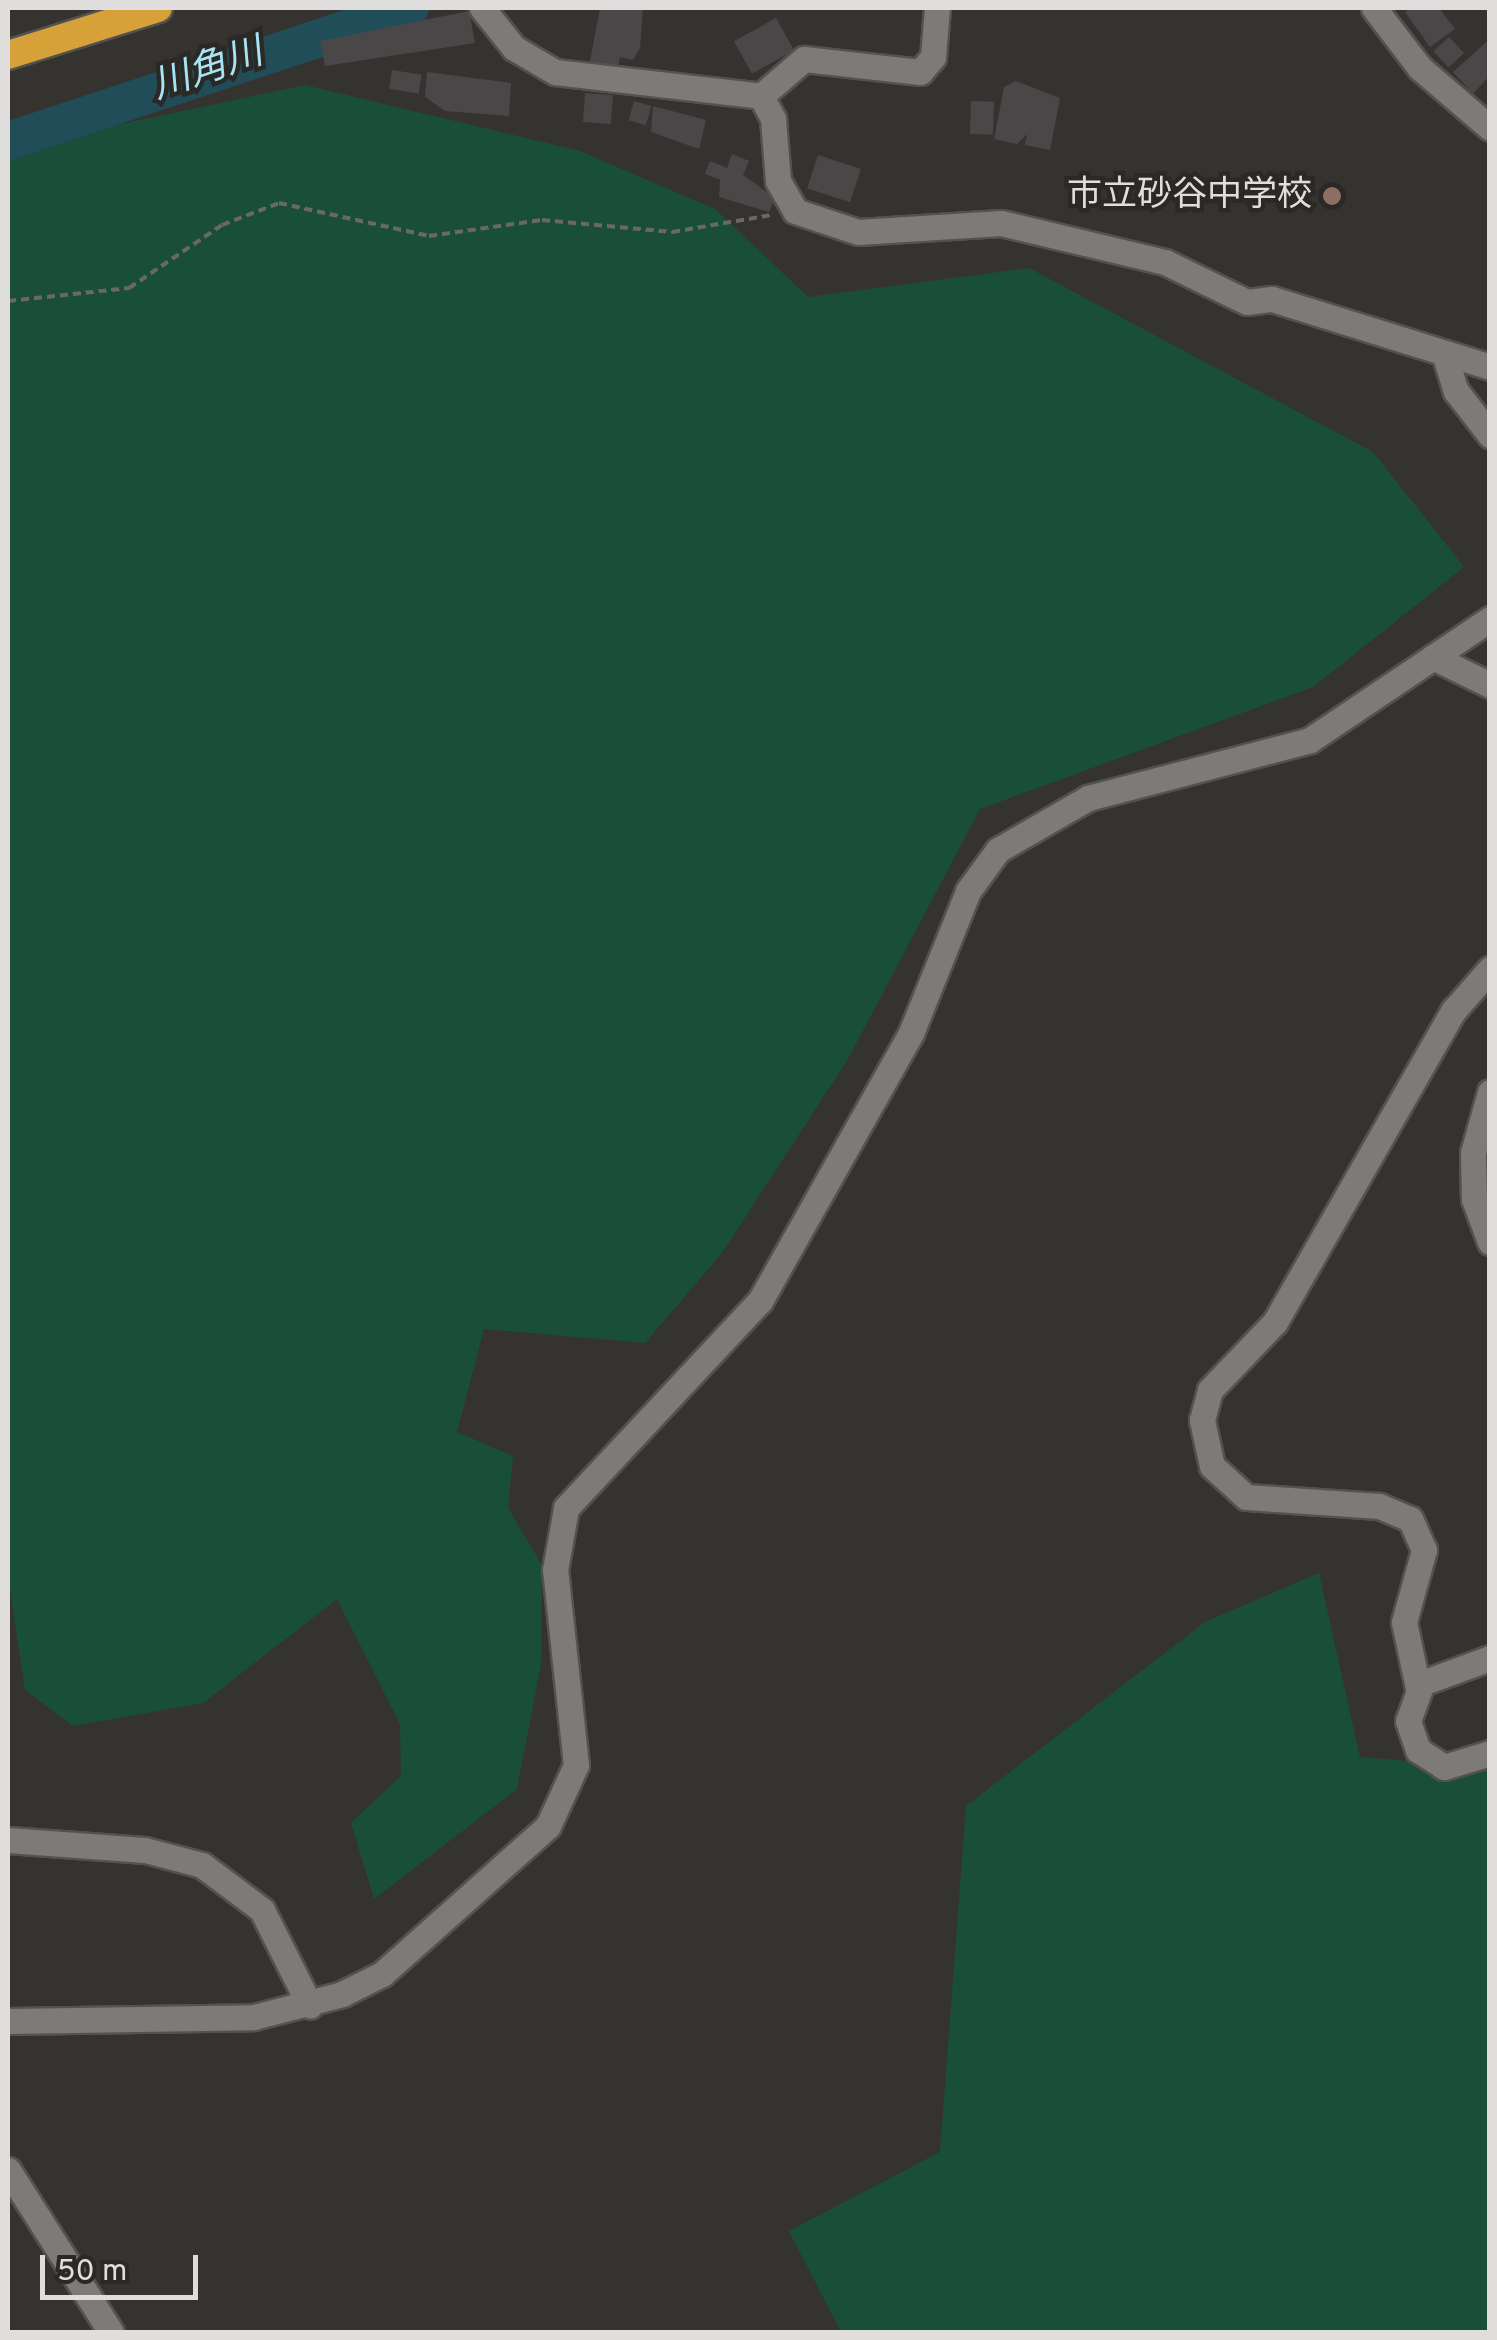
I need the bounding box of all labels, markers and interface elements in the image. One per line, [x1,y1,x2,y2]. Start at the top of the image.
water label: 川角川 [147,31,269,111]
place label: 市立砂谷中学校 [1067,175,1312,217]
marker: 市立砂谷中学校 [1321,185,1343,207]
scale bar [45,2235,202,2297]
text: 50 m [57,2254,127,2291]

